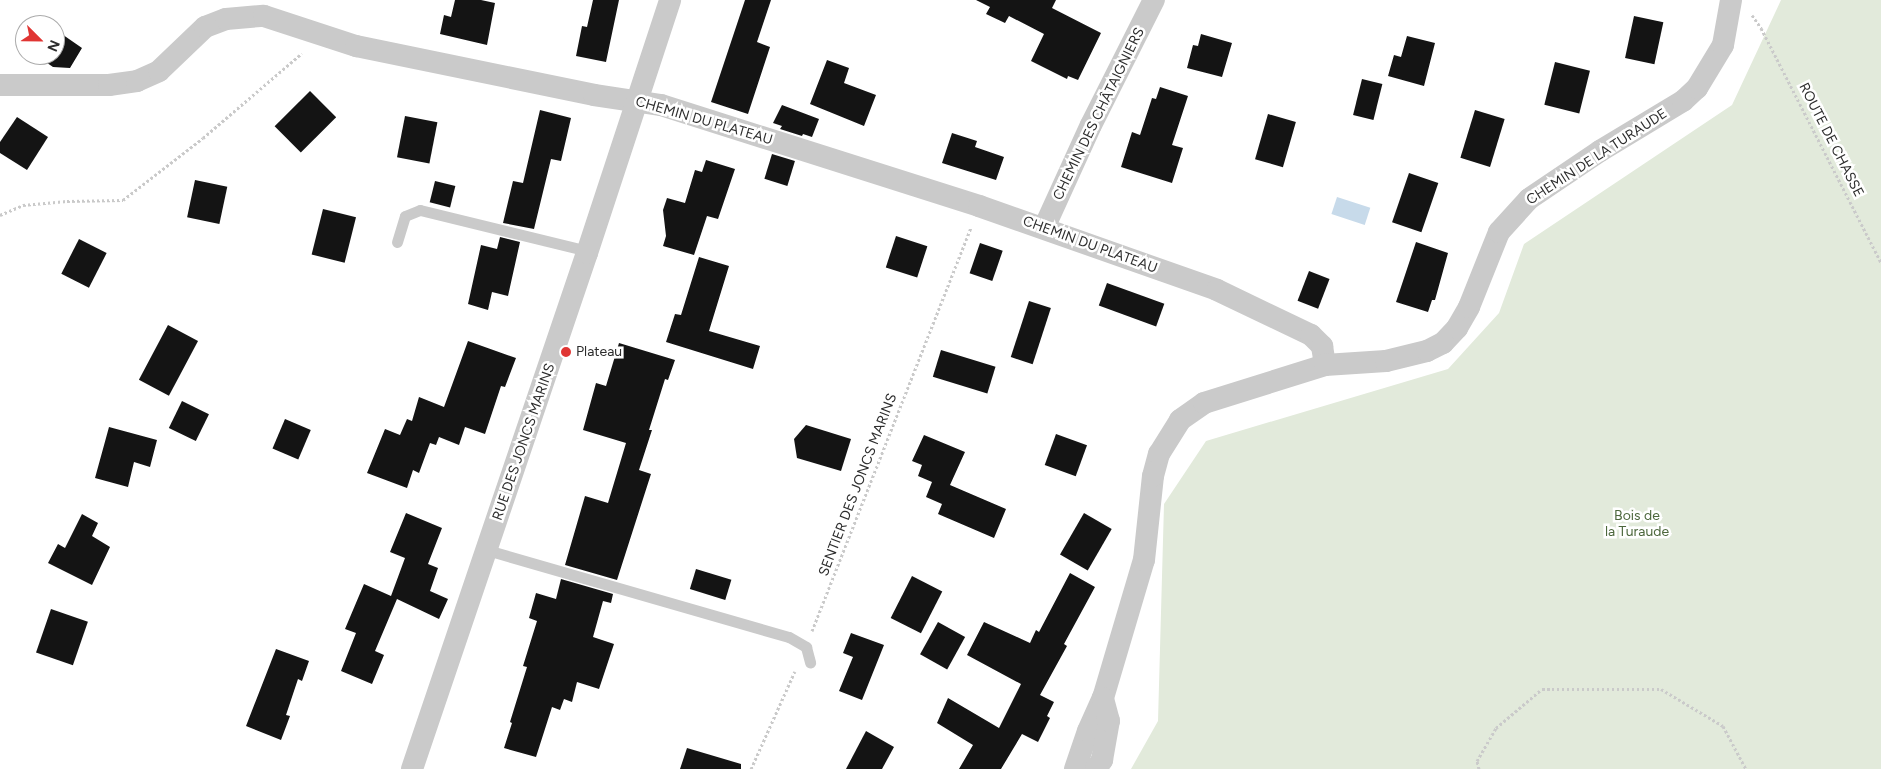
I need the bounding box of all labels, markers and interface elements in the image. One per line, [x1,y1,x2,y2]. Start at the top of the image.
north arrow [15,15,65,65]
street label: CHEMIN DES CHÂTAIGNIERS [1050,25,1148,203]
text: N [43,37,63,54]
street label: ROUTE DE CHASSE [1795,80,1867,200]
street label: CHEMIN DU PLATEAU [633,93,775,149]
street label: CHEMIN DE LA TURAUDE [1524,105,1670,209]
street label: CHEMIN DU PLATEAU [1020,213,1160,277]
place label: Plateau [576,344,622,360]
marker: Plateau [560,346,572,358]
street label: RUE DES JONCS MARINS [489,361,559,523]
street label: SENTIER DES JONCS MARINS [815,391,901,579]
park label: Bois de la Turaude [1605,508,1669,540]

